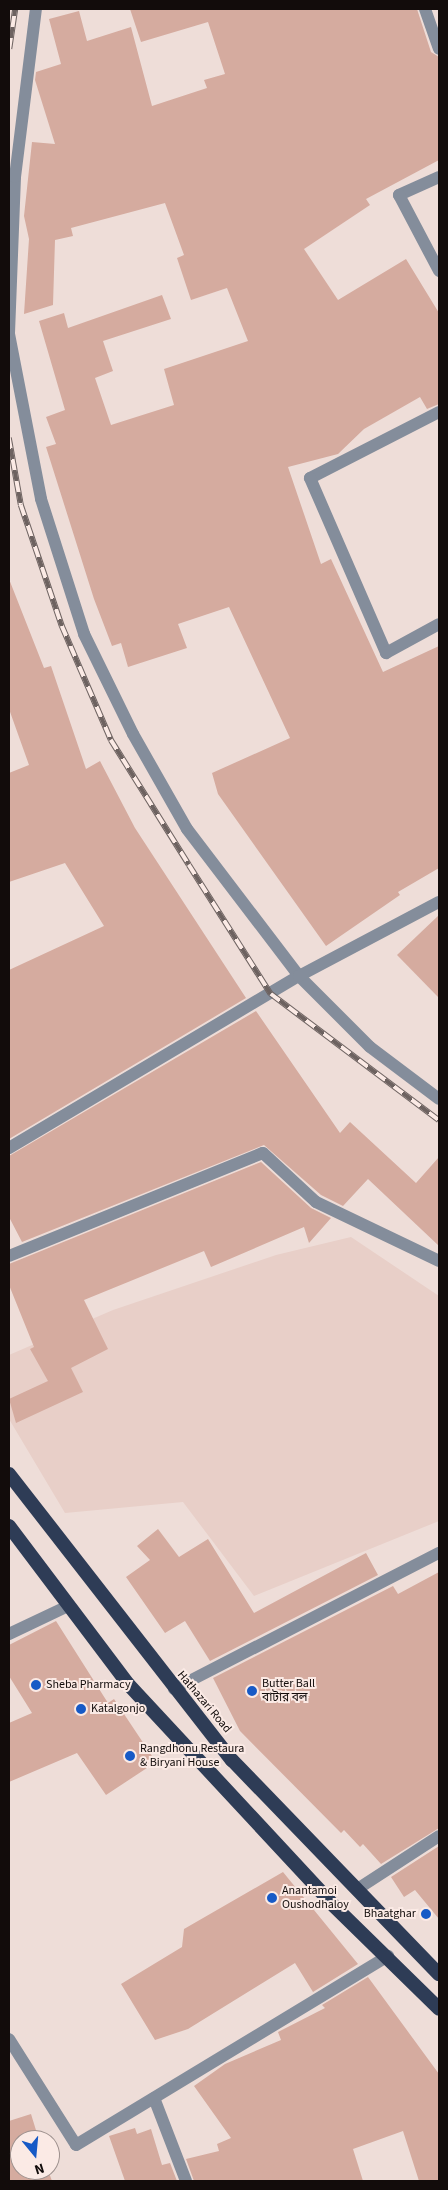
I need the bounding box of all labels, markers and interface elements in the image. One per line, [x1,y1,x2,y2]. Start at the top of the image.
street label: Hathazari Road [174,1668,234,1736]
place label: Butter Ball বাটার বল [262,1677,315,1705]
place label: Sheba Pharmacy [46,1678,130,1692]
marker: Sheba Pharmacy [30,1679,42,1691]
marker: Butter Ball বাটার বল [246,1685,258,1697]
place label: Katalgonjo [91,1702,145,1716]
marker: Katalgonjo [75,1703,87,1715]
place label: Rangdhonu Restaura & Biryani House [140,1742,244,1770]
marker: Rangdhonu Restaura & Biryani House [124,1750,136,1762]
place label: Anantamoi Oushodhaloy [282,1884,349,1912]
marker: Anantamoi Oushodhaloy [266,1892,278,1904]
place label: Bhaatghar [364,1907,416,1921]
marker: Bhaatghar [420,1908,432,1920]
north arrow [10,2130,60,2180]
text: N [32,2157,46,2179]

